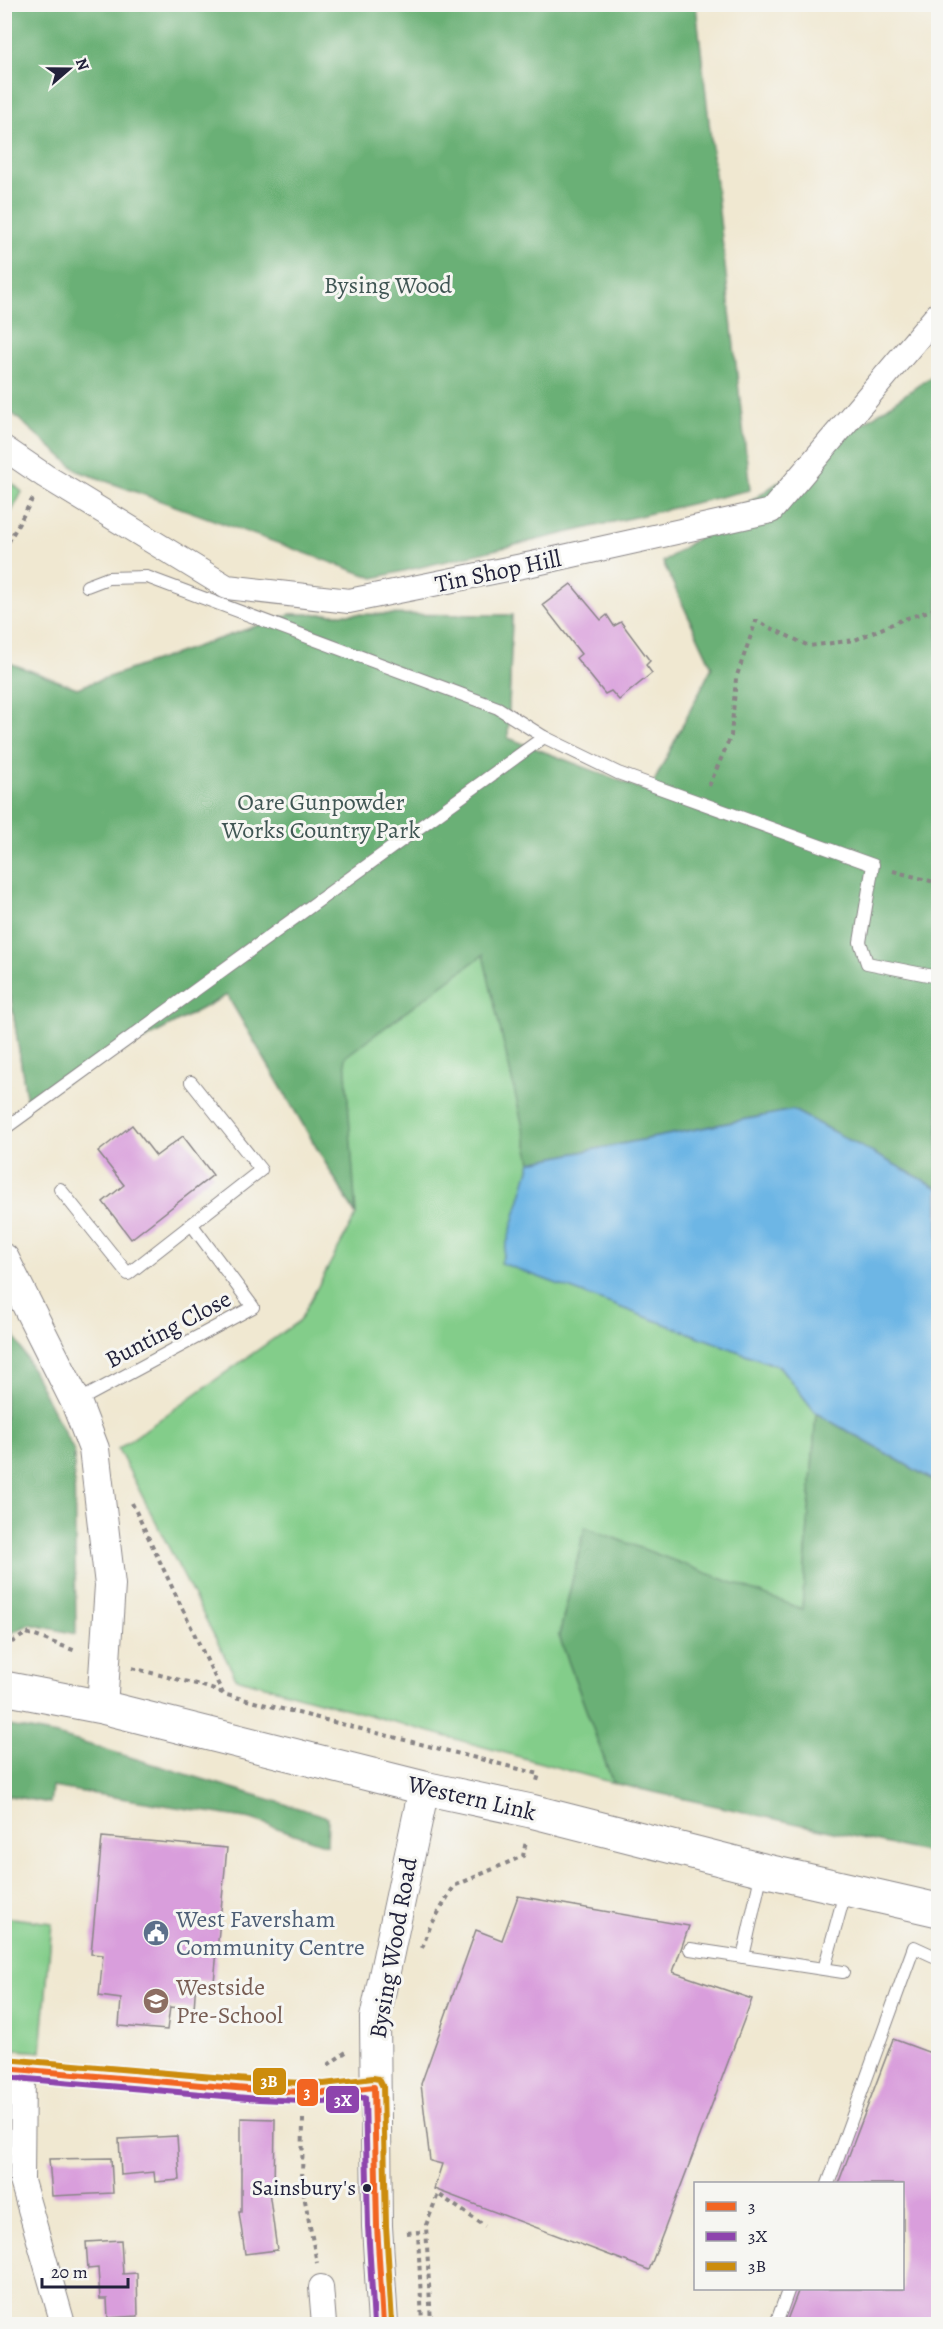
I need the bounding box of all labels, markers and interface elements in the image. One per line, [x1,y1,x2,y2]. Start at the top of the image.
north arrow [39,39,99,99]
text: N [70,55,95,74]
park label: Bysing Wood [324,269,452,301]
street label: Tin Shop Hill [432,542,564,600]
park label: Oare Gunpowder Works Country Park [221,786,420,846]
street label: Bunting Close [99,1282,237,1376]
street label: Western Link [404,1767,539,1828]
street label: Bysing Wood Road [361,1855,425,2041]
place label: West Faversham Community Centre [175,1903,365,1963]
public building icon: West Faversham Community Centre [141,1918,171,1948]
place label: Westside Pre-School [175,1971,283,2031]
school or university icon: Westside Pre-School [141,1986,171,2016]
line badge: 3B [252,2067,287,2096]
text: 3B [261,2071,277,2093]
line badge: 3 [296,2078,319,2107]
text: 3 [304,2082,311,2104]
line badge: 3X [325,2085,360,2114]
text: 3X [334,2090,352,2112]
place label: Sainsbury's [252,2173,356,2203]
marker: Sainsbury's [361,2182,373,2194]
legend [694,2182,904,2290]
text: 3 [748,2194,756,2218]
text: 3X [748,2224,767,2248]
scale bar [42,2251,128,2289]
text: 3B [748,2254,766,2278]
text: 20 m [51,2260,88,2284]

